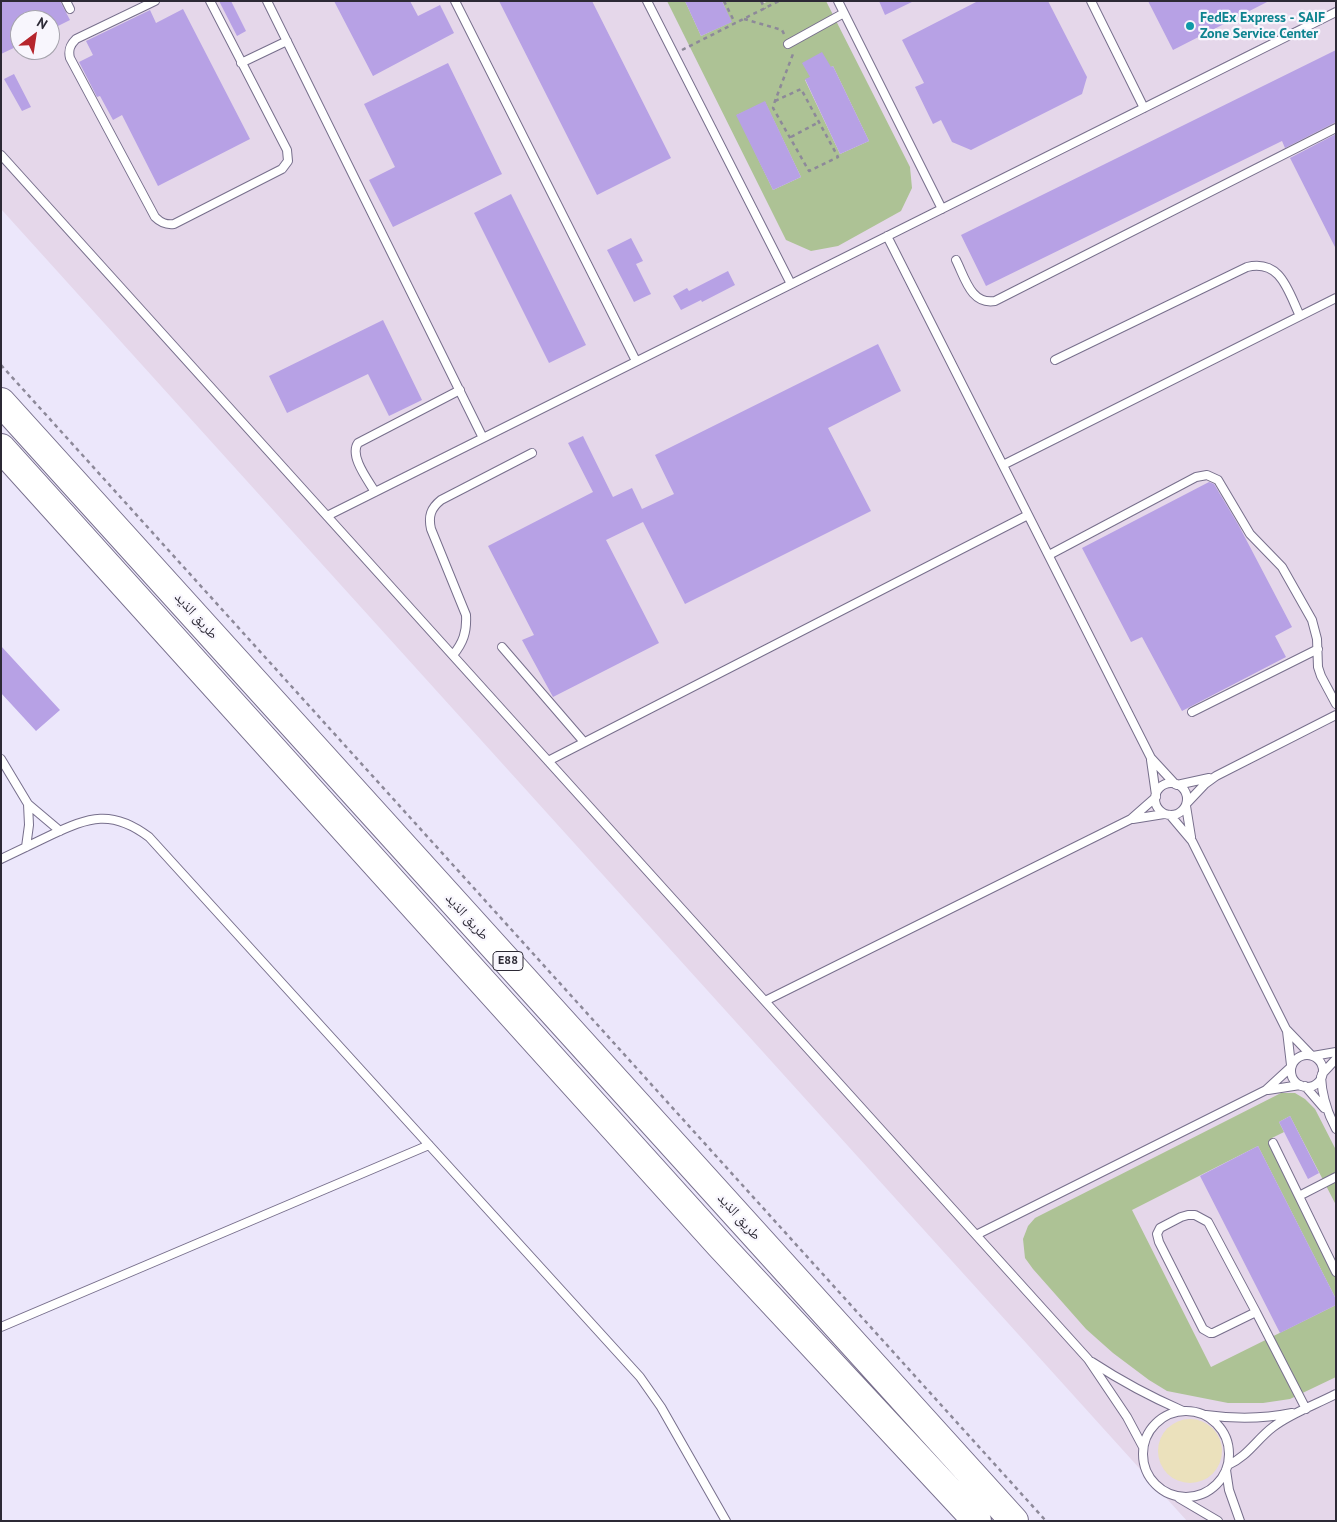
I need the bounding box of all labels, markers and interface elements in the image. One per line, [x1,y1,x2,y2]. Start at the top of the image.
north arrow [10,10,60,60]
place label: FedEx Express - SAIF Zone Service Center [1200,10,1325,42]
text: N [34,13,51,33]
marker: FedEx Express - SAIF Zone Service Center [1184,20,1196,32]
street label: طريق الذيد [171,589,221,643]
street label: طريق الذيد [442,890,492,944]
road number: E88 [493,951,523,970]
street label: طريق الذيد [714,1190,764,1244]

